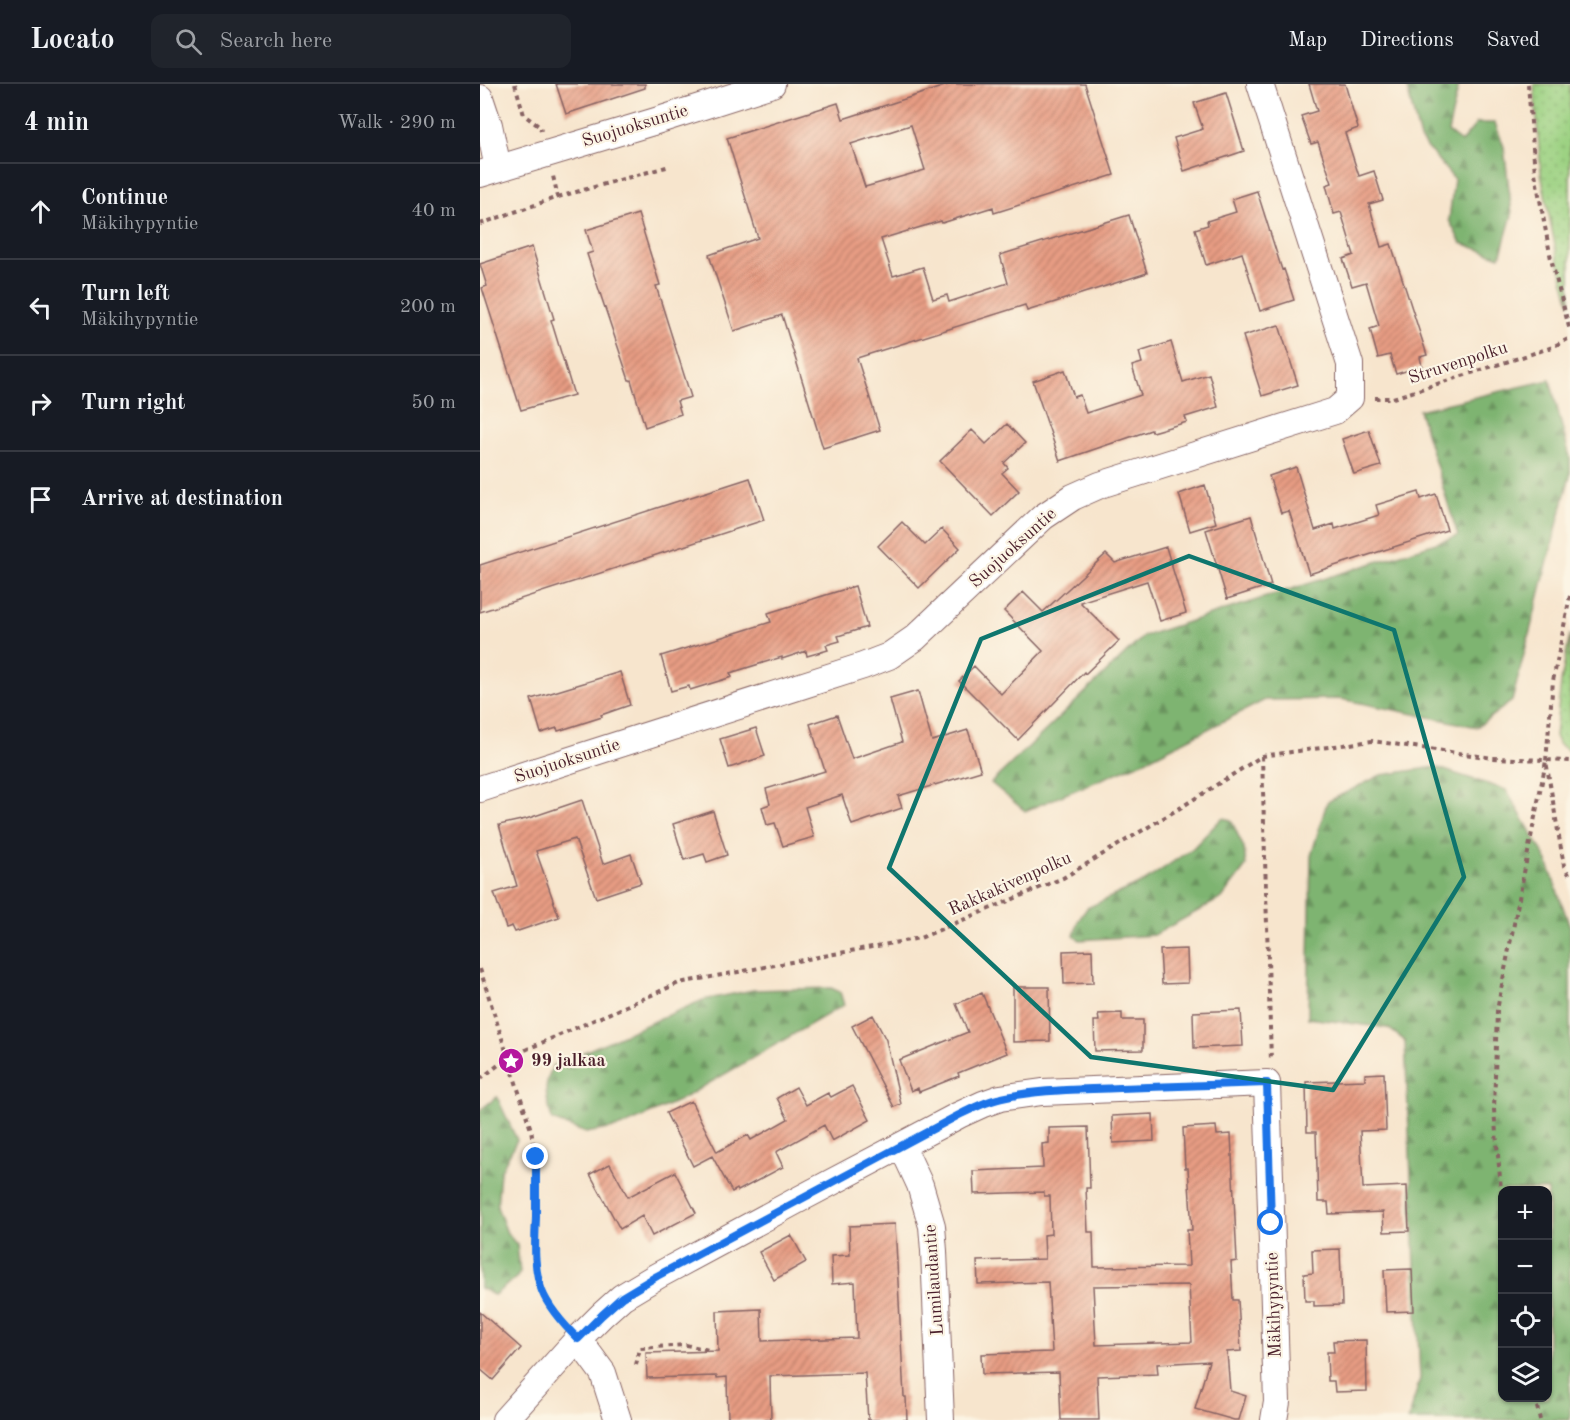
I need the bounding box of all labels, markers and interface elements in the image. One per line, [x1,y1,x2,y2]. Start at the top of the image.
search box [151,14,571,68]
icon: search [172,25,205,58]
text: Locato [30,27,115,55]
text: Search here [220,30,332,52]
text: Map [1288,30,1327,51]
text: Directions [1360,30,1454,51]
text: Saved [1487,30,1540,51]
street label: Suojuoksuntie [580,101,690,151]
text: 4 min [24,110,89,136]
text: Walk · 290 m [337,113,456,133]
text: Continue [81,187,168,209]
icon: ahead [24,195,57,228]
text: 40 m [411,201,456,221]
text: Mäkihypyntie [81,214,198,234]
text: Turn left [81,283,170,305]
icon: left [24,291,57,324]
text: 200 m [400,297,456,317]
text: Mäkihypyntie [81,310,198,330]
street label: Struvenpolku [1406,338,1510,388]
icon: right [24,387,57,420]
text: Turn right [81,392,185,414]
text: 50 m [411,393,456,413]
icon: arrive [24,483,57,516]
text: Arrive at destination [81,488,283,510]
street label: Suojuoksuntie [966,505,1060,591]
street label: Suojuoksuntie [512,735,622,787]
street label: Rakkakivenpolku [946,849,1074,919]
place icon: 99 jalkaa [496,1046,526,1076]
place label: 99 jalkaa [531,1052,606,1070]
route end [522,1143,548,1169]
map controls [1498,1186,1552,1402]
button: + [1498,1186,1552,1240]
route start [1257,1209,1283,1235]
street label: Lumilaudantie [921,1224,947,1336]
button: − [1498,1240,1552,1294]
street label: Mäkihypyntie [1263,1252,1285,1358]
button: locate [1498,1294,1552,1348]
button: layers [1498,1348,1552,1402]

